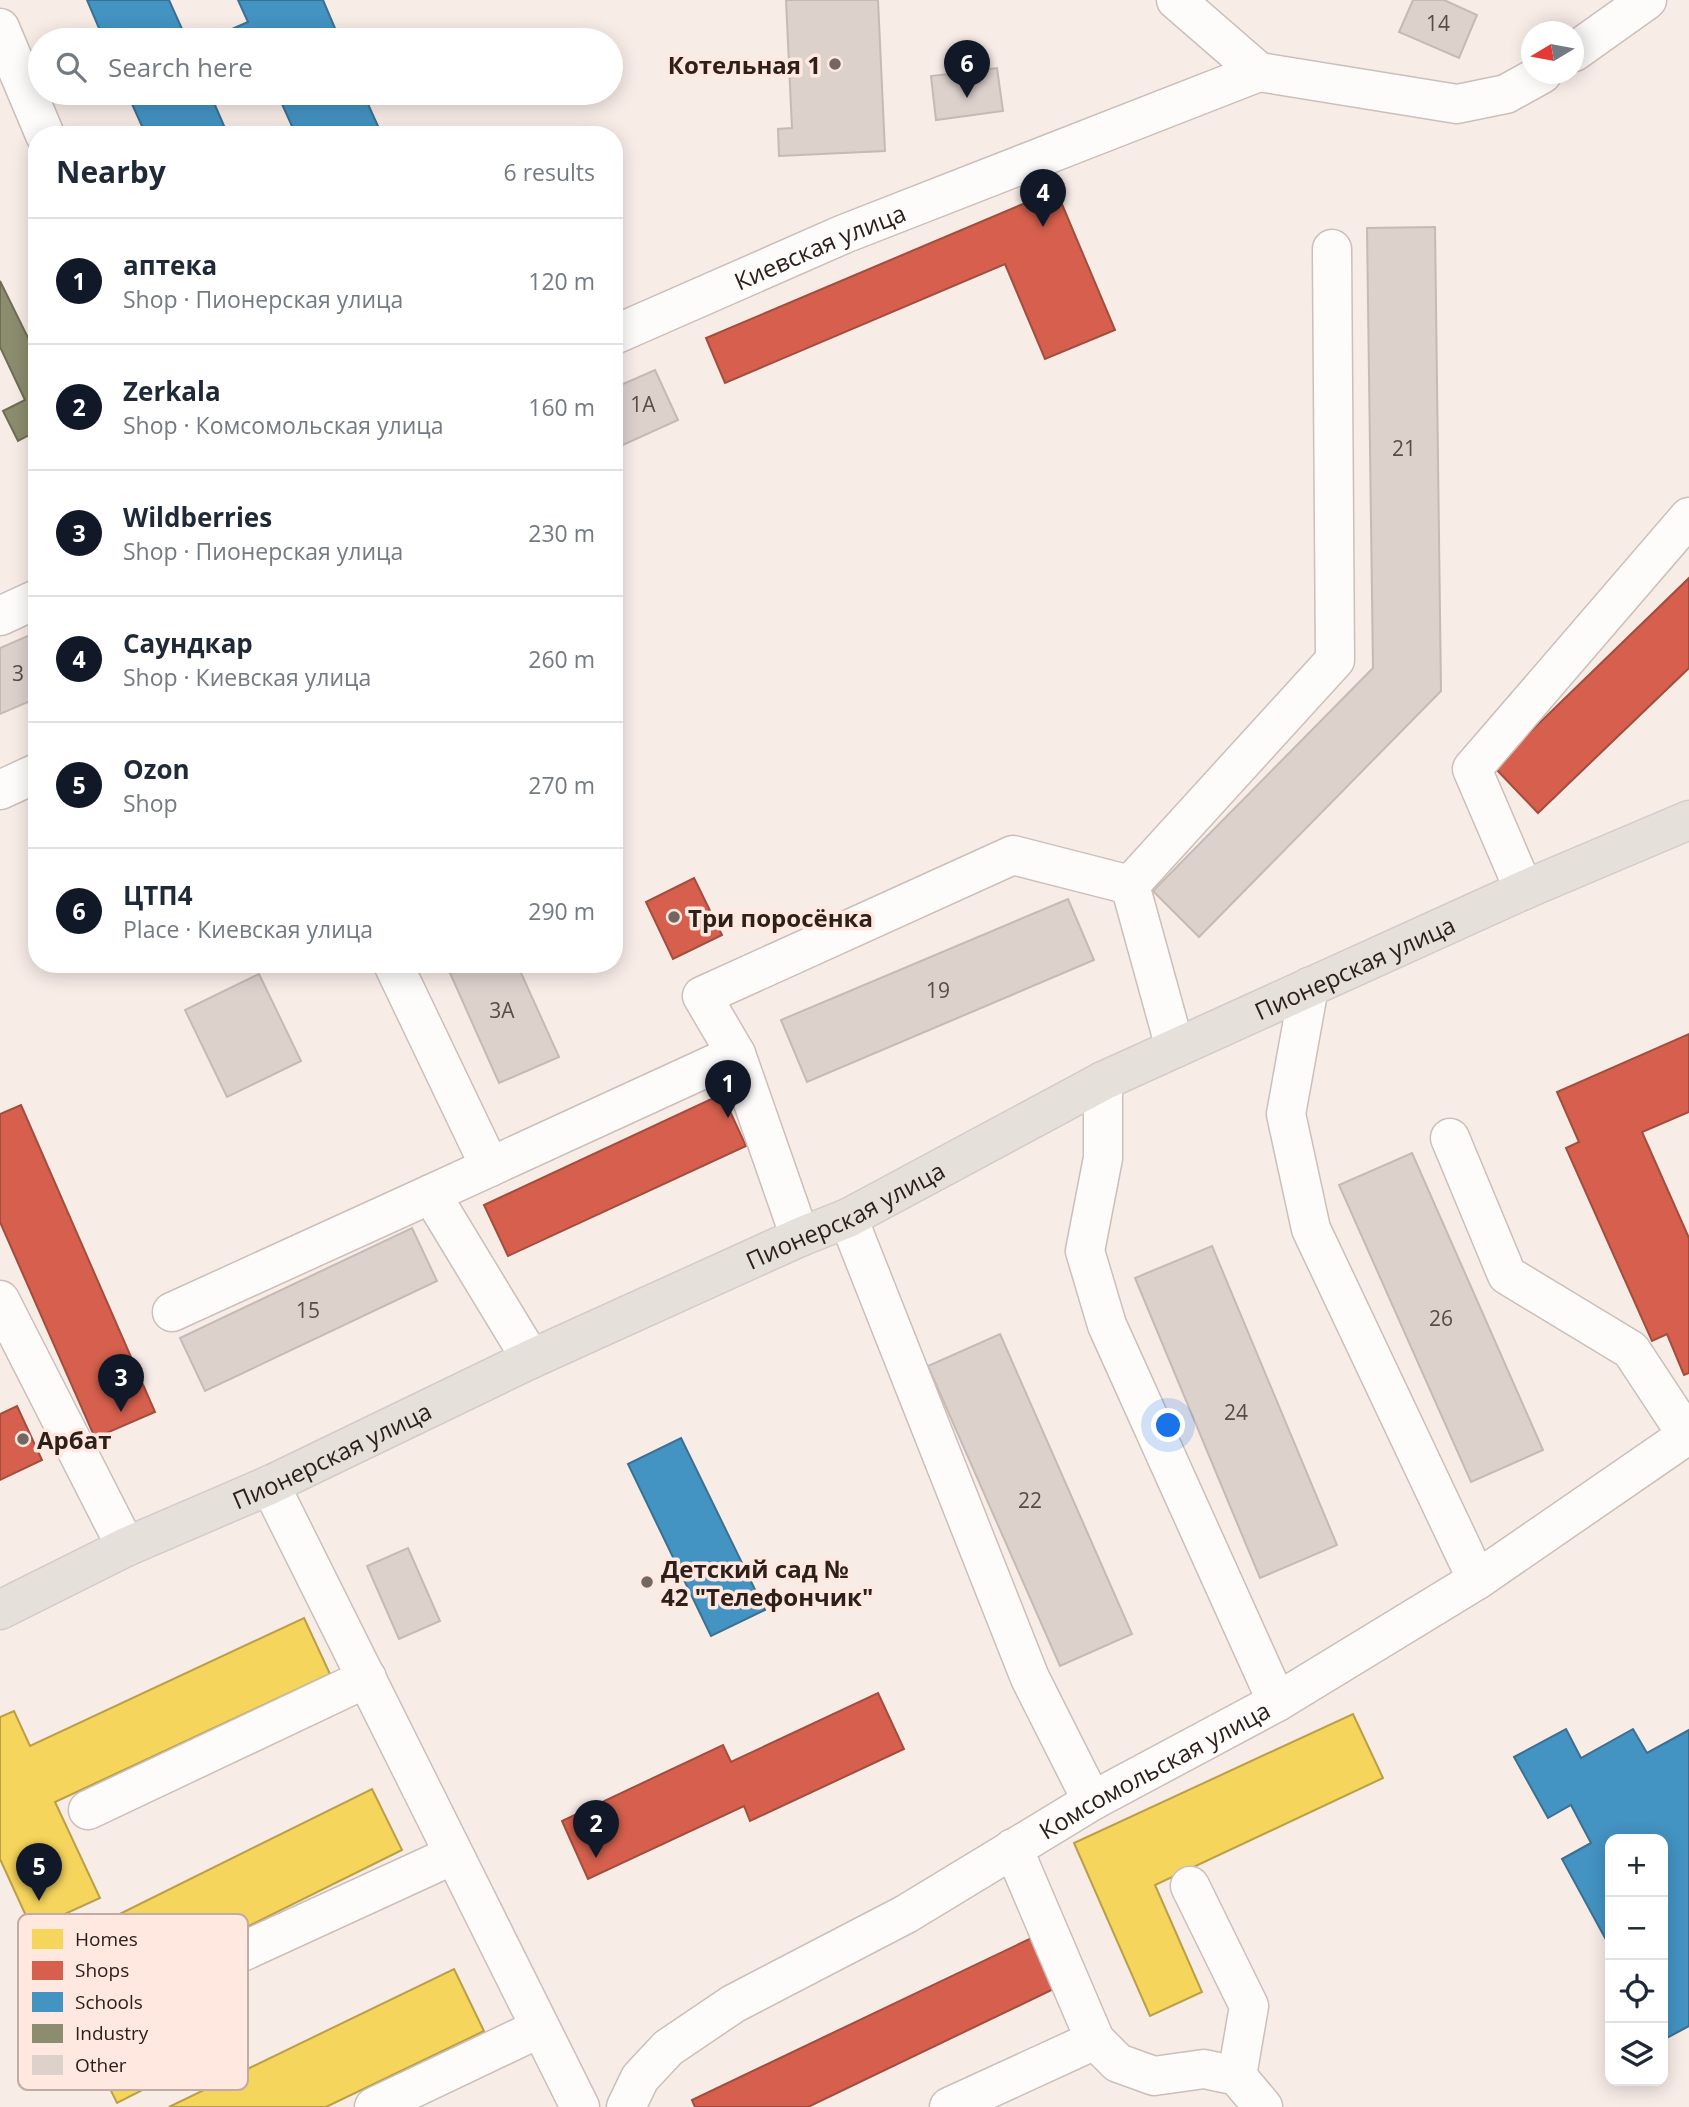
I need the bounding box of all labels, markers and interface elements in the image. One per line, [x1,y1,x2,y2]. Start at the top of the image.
house number: 14 [1426,9,1450,37]
north arrow [1521,21,1584,84]
search box [28,28,623,105]
pin: 6 [944,40,990,98]
icon: search [52,48,90,86]
place label: Котельная 1 [668,48,821,81]
text: Search here [108,49,253,85]
marker: Котельная 1 [827,56,843,72]
text: Nearby [56,151,166,192]
text: 6 results [504,156,595,188]
pin: 4 [1020,169,1066,227]
street label: Киевская улица [729,195,910,297]
text: аптека [123,247,217,283]
text: 1 [72,265,86,297]
text: 120 m [528,265,595,297]
text: Shop · Пионерская улица [123,283,403,315]
text: Zerkala [123,373,221,409]
house number: 1А [630,390,656,418]
text: 2 [72,391,86,423]
text: 160 m [528,391,595,423]
text: Shop · Комсомольская улица [123,409,444,441]
house number: 21 [1392,434,1416,462]
text: Wildberries [123,499,272,535]
text: 3 [72,517,86,549]
text: 230 m [528,517,595,549]
text: Shop · Пионерская улица [123,535,403,567]
text: Саундкар [123,625,253,661]
text: 4 [72,643,86,675]
text: 260 m [528,643,595,675]
house number: 3 [12,659,24,687]
text: Shop · Киевская улица [123,661,371,693]
text: Ozon [123,751,190,787]
text: 5 [72,769,86,801]
text: 270 m [528,769,595,801]
text: Shop [123,787,178,819]
text: ЦТП4 [123,877,193,913]
text: 6 [72,895,86,927]
text: 290 m [528,895,595,927]
place label: Три поросёнка [688,901,873,934]
street label: Пионерская улица [1249,907,1460,1027]
marker: Три поросёнка [666,909,682,925]
text: Place · Киевская улица [123,913,373,945]
house number: 19 [926,976,950,1004]
house number: 3А [489,996,515,1024]
pin: 1 [705,1060,751,1118]
street label: Пионерская улица [740,1153,950,1276]
house number: 15 [296,1296,320,1324]
house number: 26 [1429,1304,1453,1332]
pin: 3 [98,1354,144,1412]
street label: Пионерская улица [227,1393,436,1516]
house number: 24 [1224,1398,1248,1426]
your location [1151,1408,1185,1442]
place label: Арбат [37,1423,111,1456]
marker: Арбат [15,1431,31,1447]
house number: 22 [1018,1486,1042,1514]
place label: Детский сад № 42 "Телефончик" [661,1552,873,1613]
marker: Детский сад № 42 "Телефончик" [639,1574,655,1590]
street label: Комсомольская улица [1032,1693,1275,1846]
pin: 2 [573,1800,619,1858]
map controls [1605,1834,1668,2086]
button: + [1605,1834,1668,1897]
pin: 5 [16,1843,62,1901]
button: − [1605,1897,1668,1960]
legend [18,1914,248,2090]
text: Homes [75,1926,138,1952]
text: Shops [75,1957,129,1983]
button: locate [1605,1960,1668,2023]
text: Schools [75,1989,143,2015]
text: Industry [75,2020,149,2046]
button: layers [1605,2023,1668,2086]
text: Other [75,2052,127,2078]

